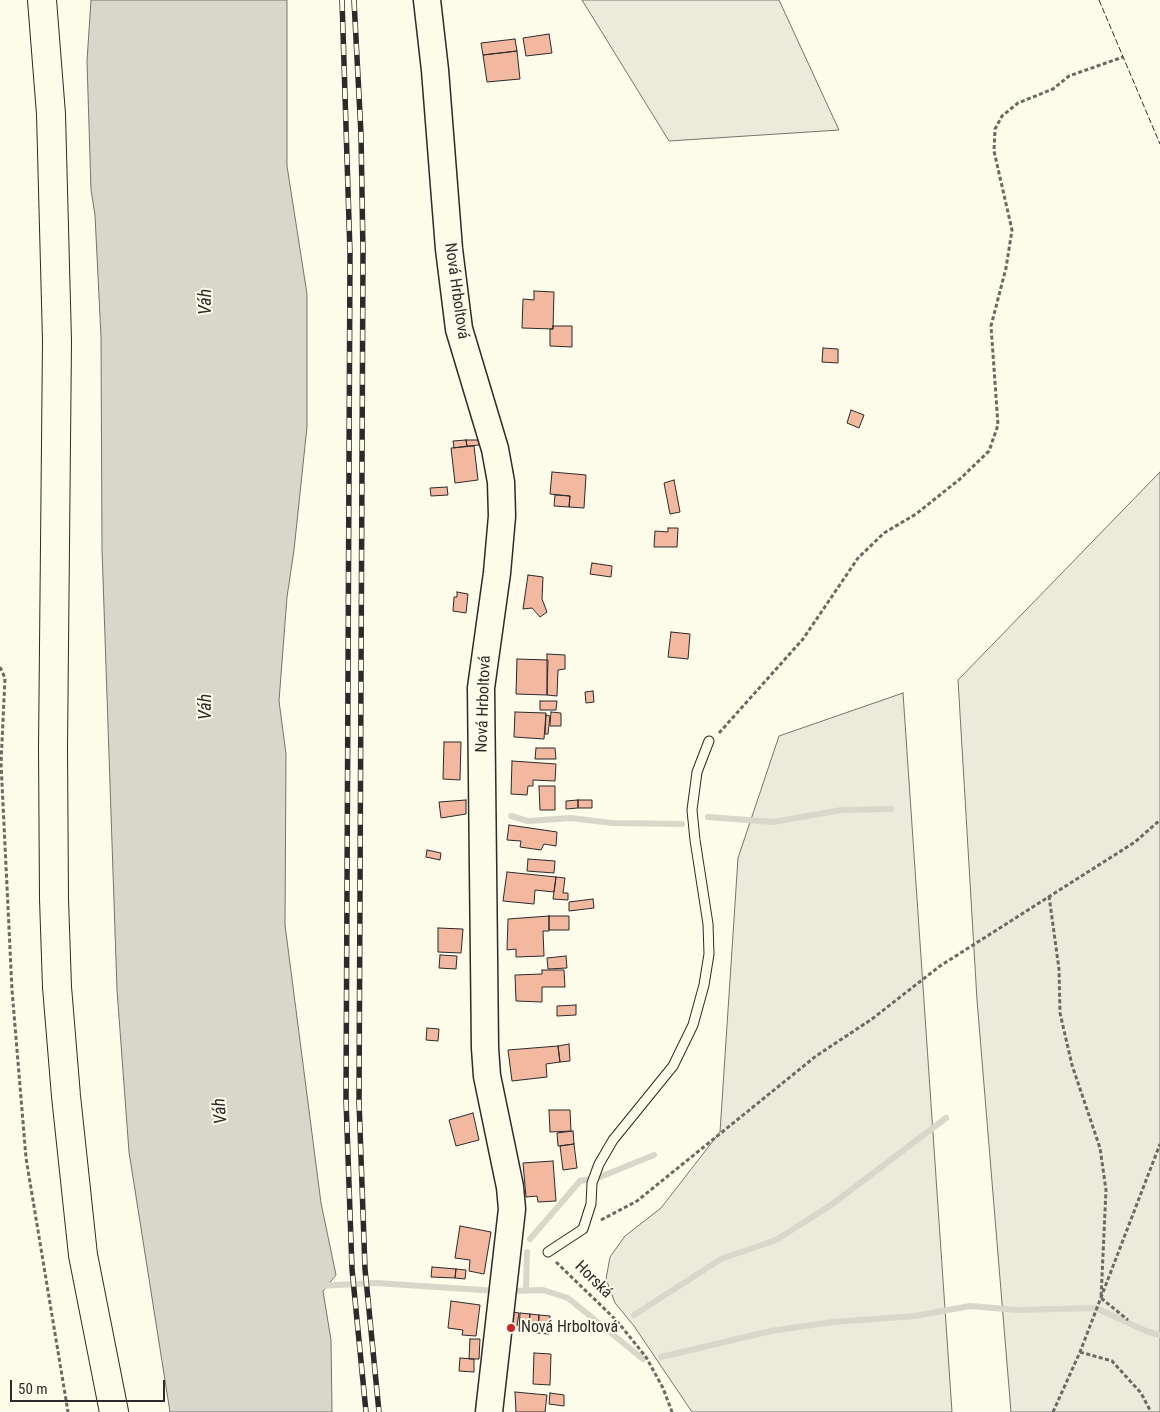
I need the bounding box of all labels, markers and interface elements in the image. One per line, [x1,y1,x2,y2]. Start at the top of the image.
street label: Nová Hrboltová [440,242,472,340]
water label: Váh [195,289,217,315]
street label: Nová Hrboltová [473,655,495,753]
water label: Váh [195,694,217,720]
water label: Váh [209,1097,233,1125]
street label: Horská [570,1257,616,1303]
place label: Nová Hrboltová [521,1318,618,1338]
marker: Nová Hrboltová [505,1322,517,1334]
scale bar [12,1370,168,1402]
text: 50 m [18,1380,48,1398]

